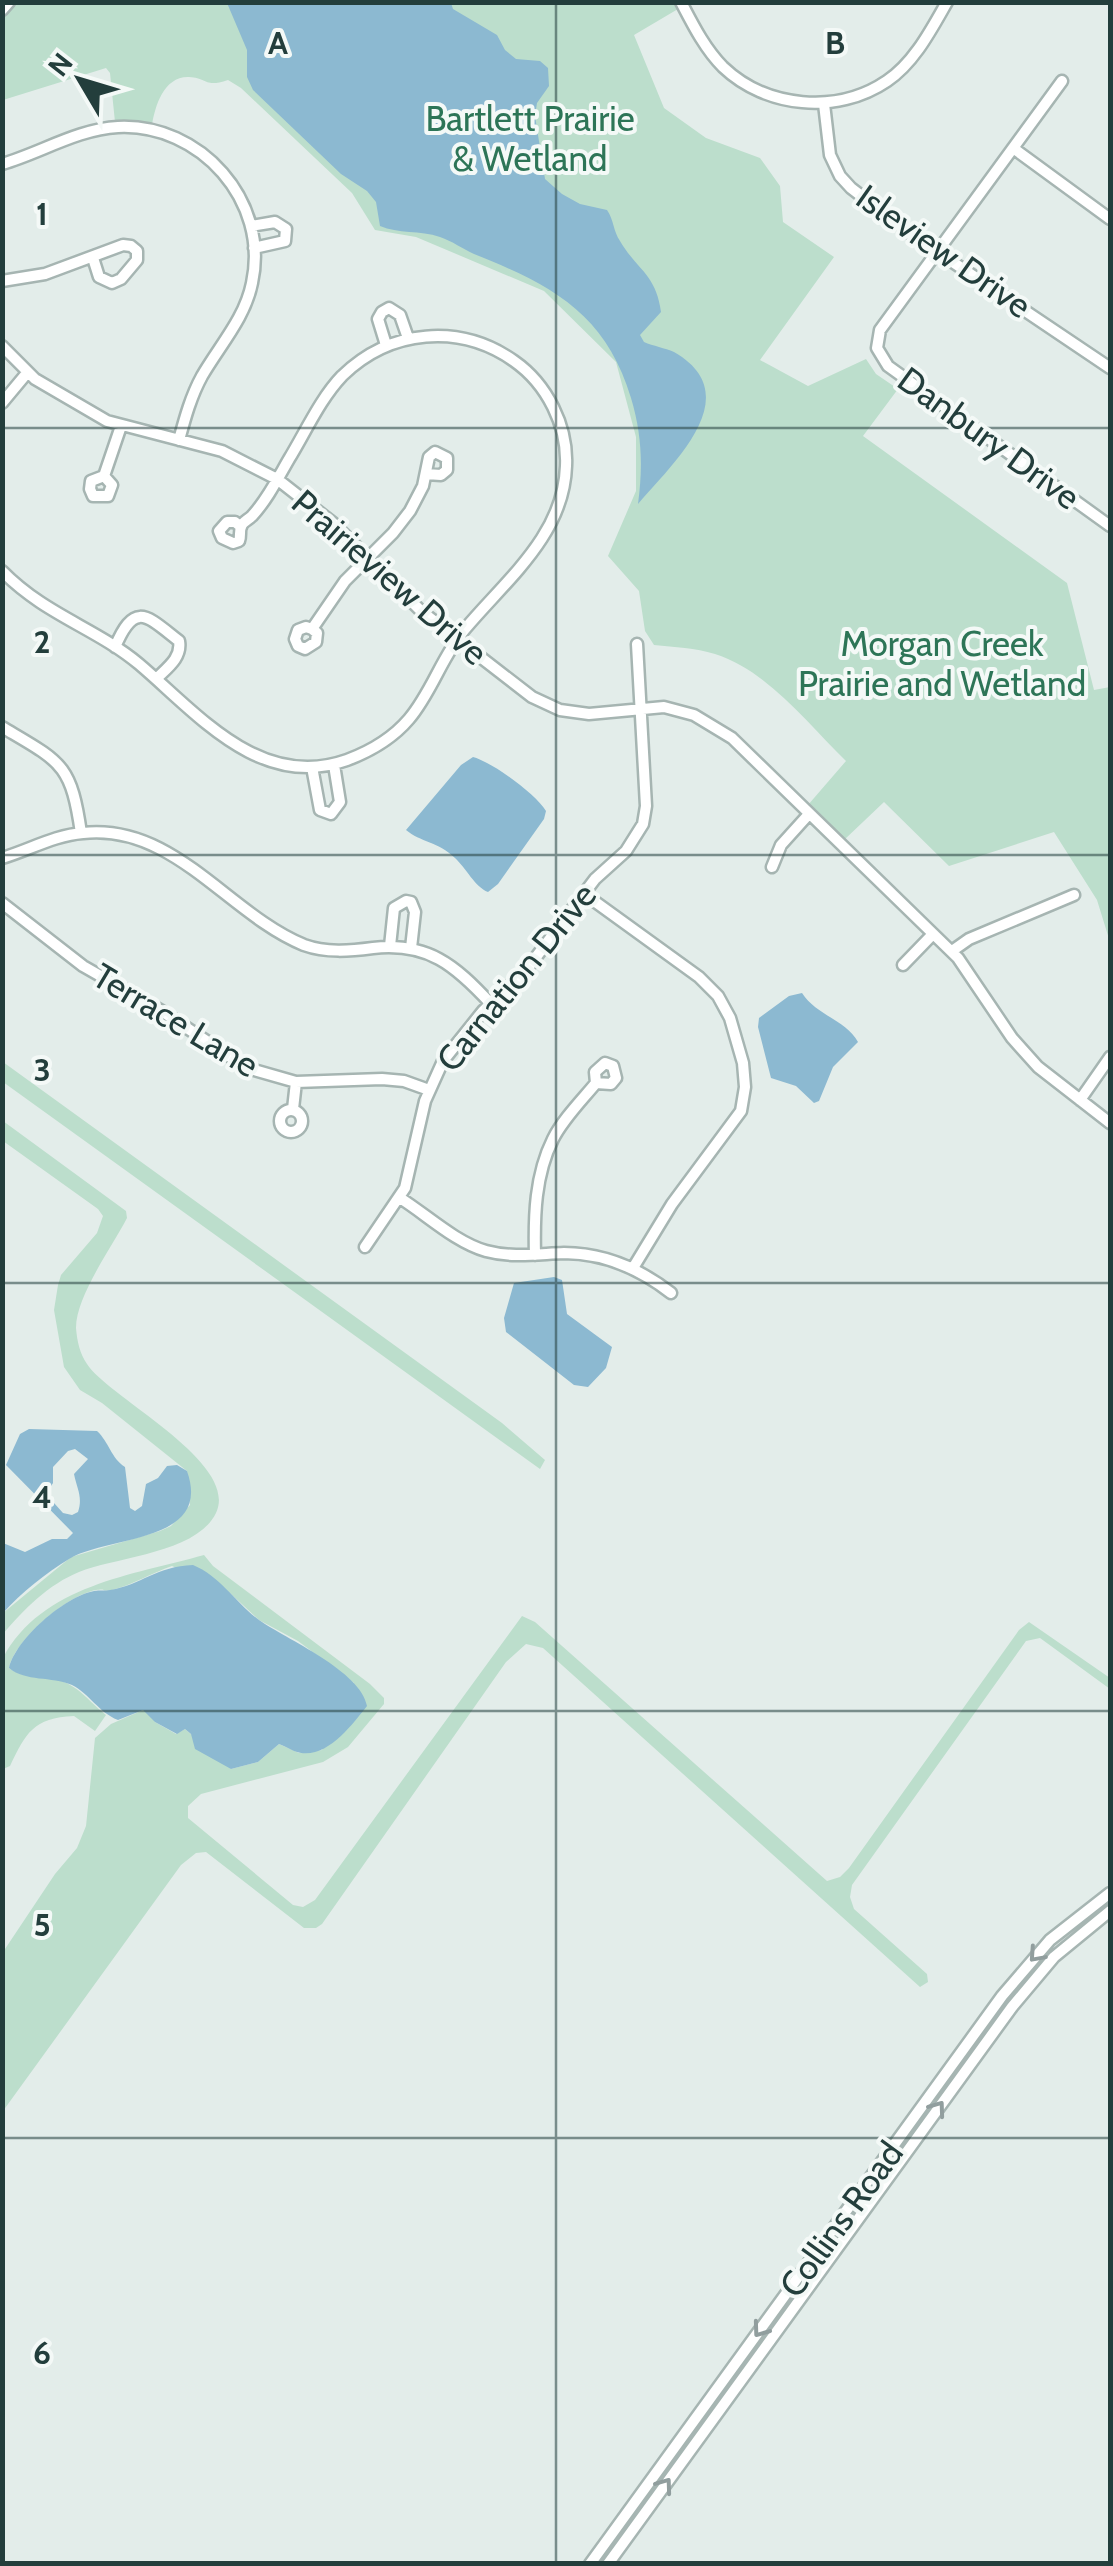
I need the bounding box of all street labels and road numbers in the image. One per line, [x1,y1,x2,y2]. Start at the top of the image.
street label: Isleview Drive [848,175,1040,327]
street label: Danbury Drive [890,358,1088,518]
street label: Prairieview Drive [283,480,497,674]
street label: Carnation Drive [427,874,605,1080]
street label: Terrace Lane [85,954,267,1086]
street label: Collins Road [770,2133,912,2305]

